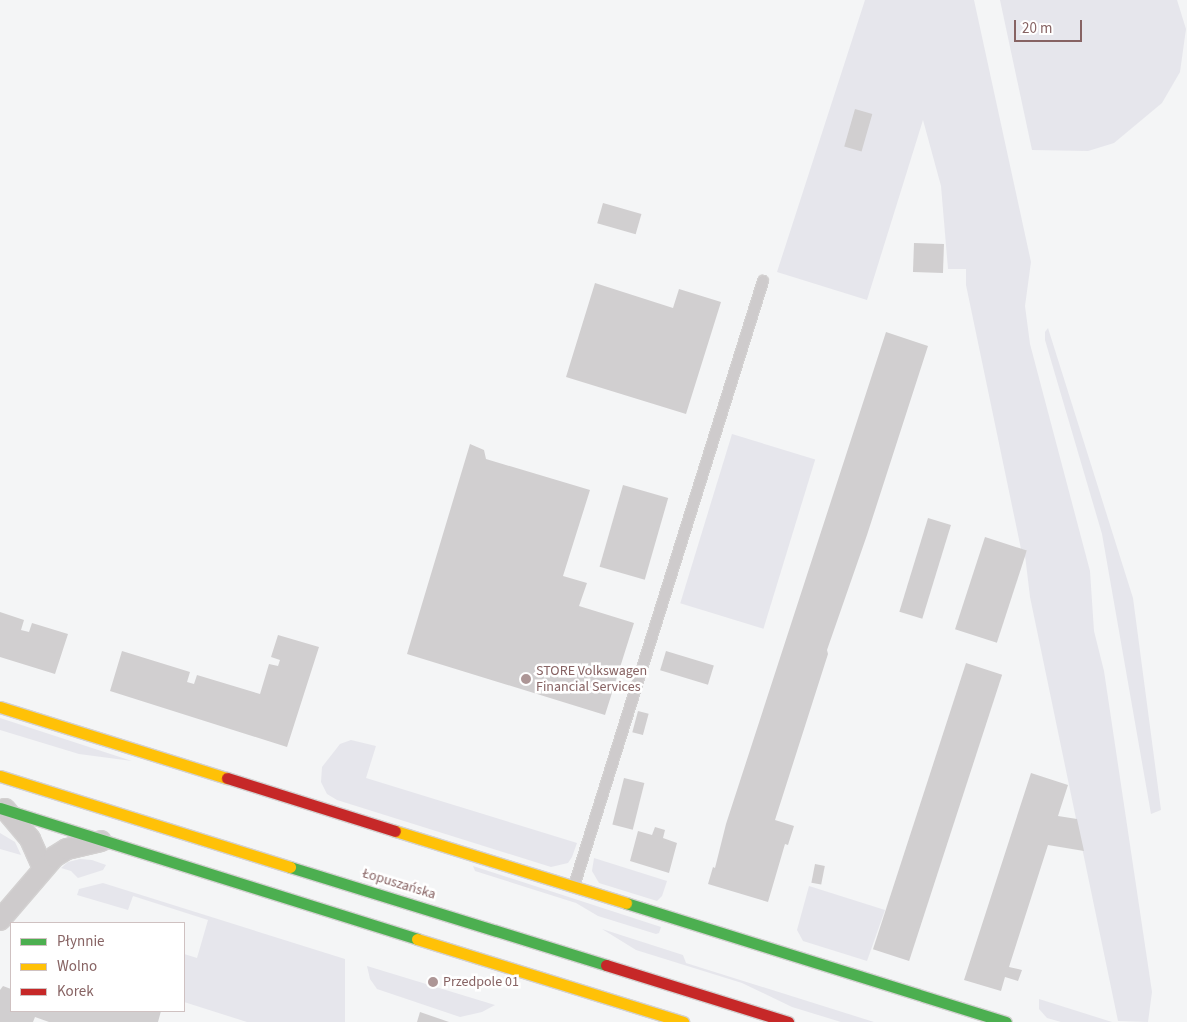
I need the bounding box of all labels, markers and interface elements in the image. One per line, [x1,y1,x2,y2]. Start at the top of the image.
scale bar [1017,10,1084,42]
text: 20 m [1022,18,1052,39]
place label: STORE Volkswagen Financial Services [536,663,647,696]
marker: STORE Volkswagen Financial Services [520,673,532,685]
street label: Łopuszańska [360,865,438,903]
legend [10,922,185,1012]
text: Płynnie [57,931,105,952]
text: Wolno [57,956,97,977]
place label: Przedpole 01 [443,974,519,990]
marker: Przedpole 01 [427,976,439,988]
text: Korek [57,981,94,1002]

